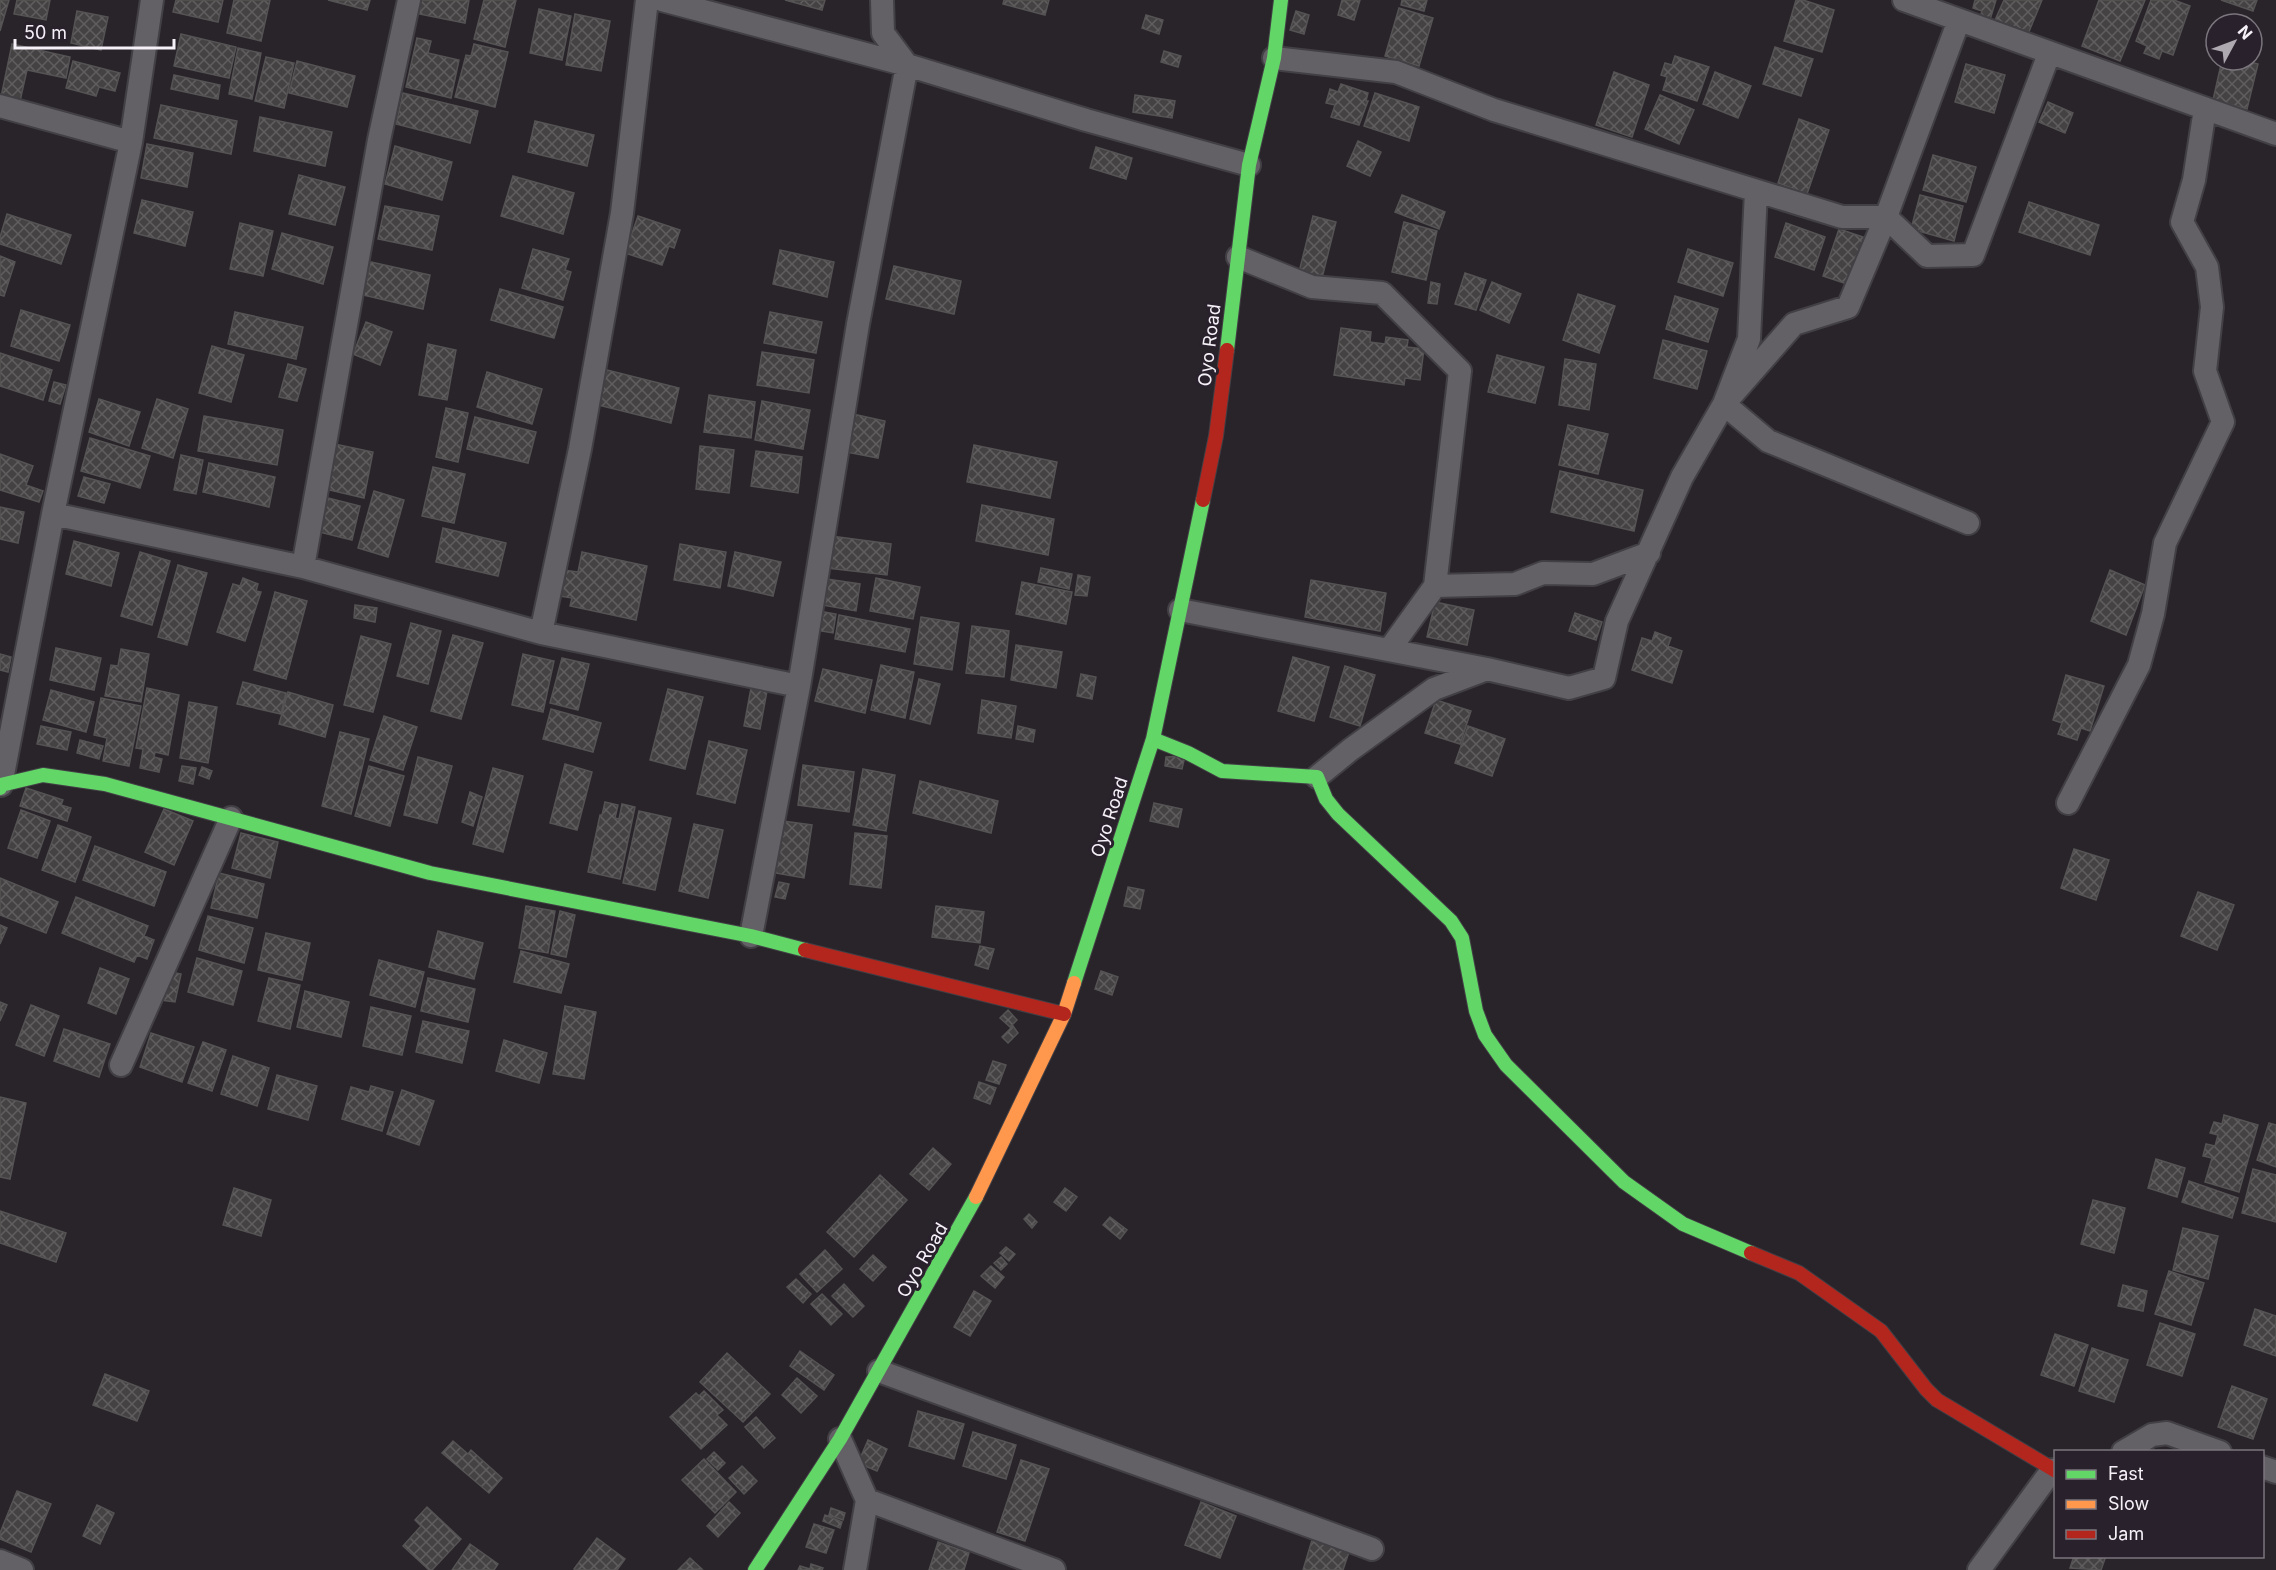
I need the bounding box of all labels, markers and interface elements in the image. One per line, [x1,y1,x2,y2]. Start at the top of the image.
scale bar [15,12,174,50]
north arrow [2204,12,2264,72]
text: N [2234,21,2257,43]
text: 50 m [24,22,67,43]
street label: Oyo Road [1194,303,1224,387]
street label: Oyo Road [1086,774,1132,860]
street label: Oyo Road [892,1219,952,1301]
legend [2054,1450,2264,1558]
text: Fast [2108,1463,2144,1484]
text: Slow [2108,1493,2149,1514]
text: Jam [2108,1523,2144,1544]

